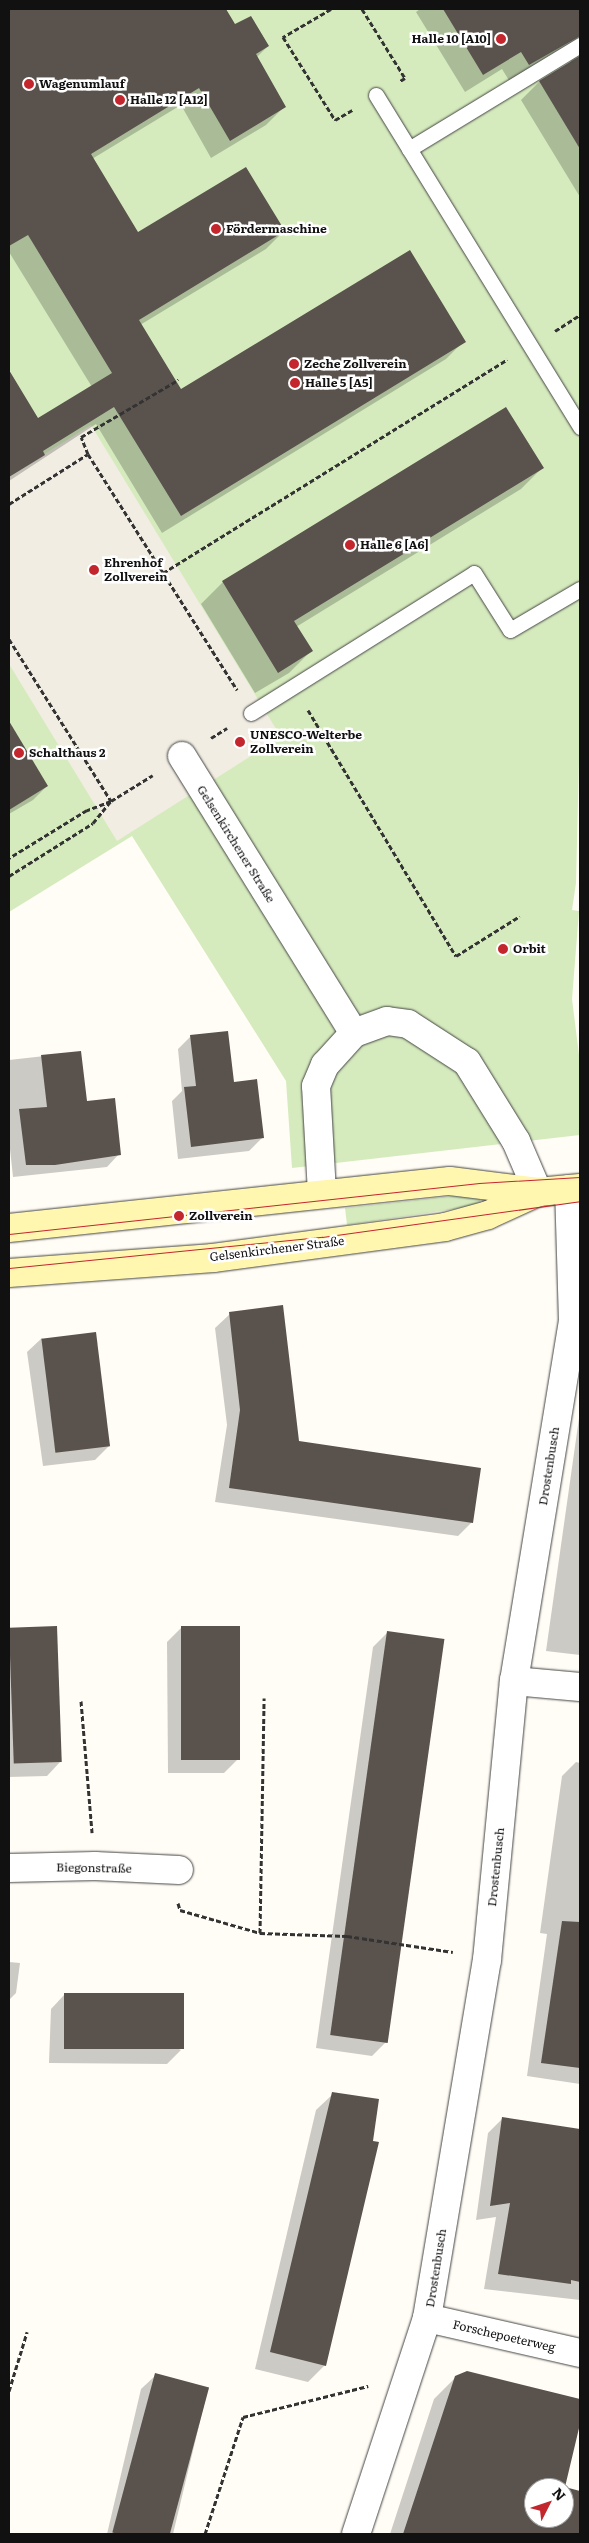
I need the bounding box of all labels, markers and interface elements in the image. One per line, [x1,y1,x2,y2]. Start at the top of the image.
place label: Halle 10 [A10] [411,32,491,46]
marker: Halle 10 [A10] [495,33,507,45]
place label: Wagenumlauf [39,77,125,91]
marker: Wagenumlauf [23,78,35,90]
place label: Halle 12 [A12] [130,93,208,107]
marker: Halle 12 [A12] [114,94,126,106]
place label: Fördermaschine [226,222,327,236]
marker: Fördermaschine [210,223,222,235]
place label: Zeche Zollverein [304,357,407,371]
marker: Zeche Zollverein [288,358,300,370]
place label: Halle 5 [A5] [305,376,373,390]
marker: Halle 5 [A5] [289,377,301,389]
place label: Halle 6 [A6] [360,538,429,552]
marker: Halle 6 [A6] [344,539,356,551]
place label: Ehrenhof Zollverein [104,556,168,584]
marker: Ehrenhof Zollverein [88,564,100,576]
place label: UNESCO-Welterbe Zollverein [250,728,362,756]
marker: UNESCO-Welterbe Zollverein [234,736,246,748]
place label: Schalthaus 2 [29,746,105,760]
marker: Schalthaus 2 [13,747,25,759]
street label: Gelsenkirchener Straße [194,783,278,905]
place label: Orbit [513,942,546,956]
marker: Orbit [497,943,509,955]
place label: Zollverein [189,1209,253,1223]
marker: Zollverein [173,1210,185,1222]
street label: Gelsenkirchener Straße [209,1234,345,1264]
street label: Drostenbusch [536,1426,562,1506]
street label: Drostenbusch [485,1827,507,1907]
street label: Biegonstraße [56,1860,132,1876]
street label: Drostenbusch [423,2228,449,2308]
street label: Forschepoeterweg [451,2317,557,2355]
north arrow [524,2478,574,2528]
text: N [548,2483,571,2505]

